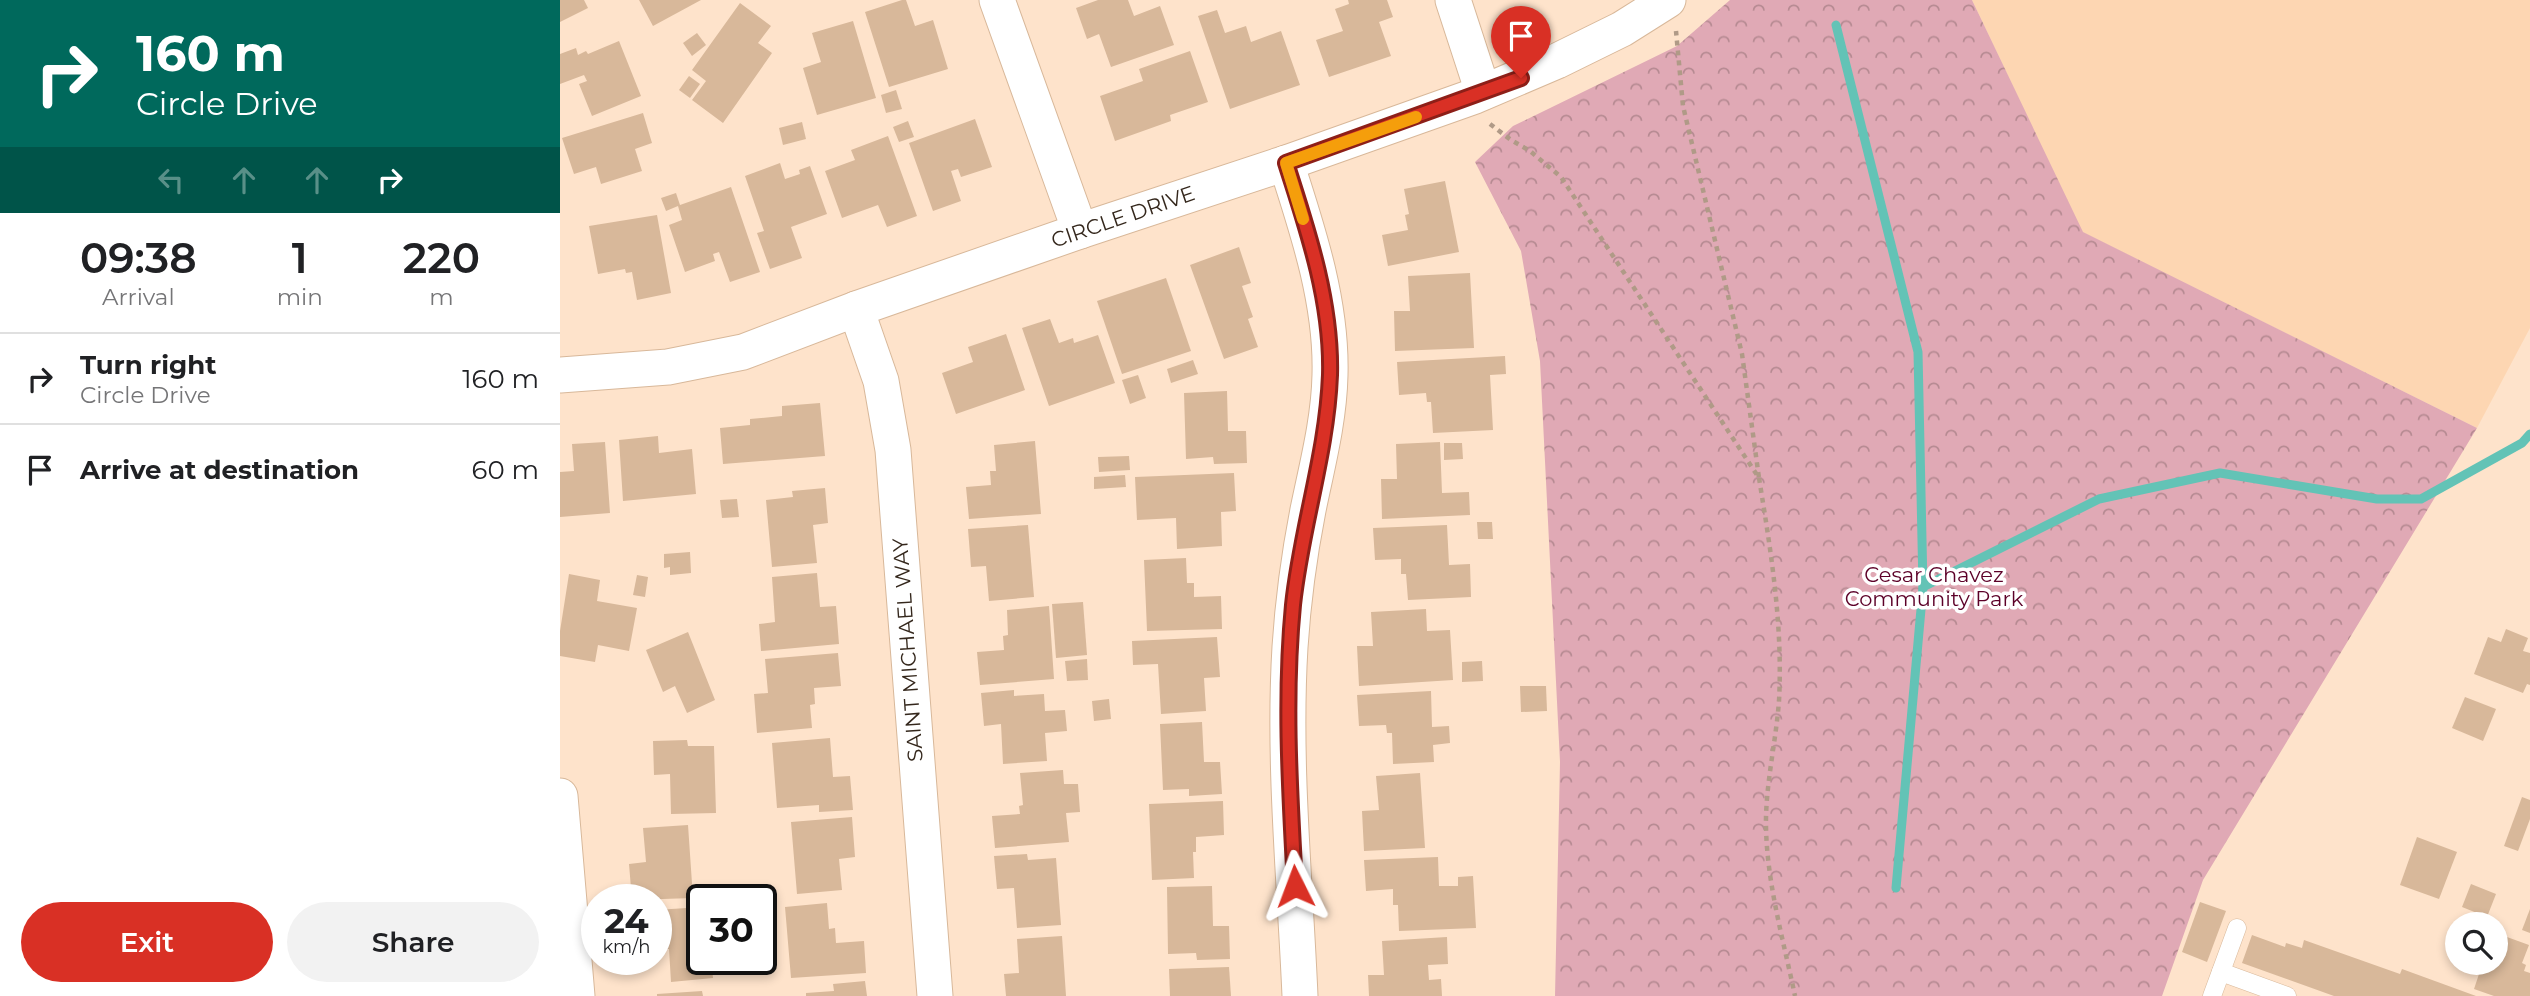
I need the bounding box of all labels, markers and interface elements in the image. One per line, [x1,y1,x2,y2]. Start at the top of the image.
pin [1491,6,1551,78]
icon: arrive [1502,17,1540,55]
text: 160 m [136,24,285,83]
icon: right [21,28,112,119]
text: Circle Drive [136,84,318,123]
icon: left [152,161,190,199]
icon: ahead [225,161,263,199]
icon: ahead [298,161,336,199]
icon: right [371,161,409,199]
street label: CIRCLE DRIVE [1048,180,1198,253]
text: 09:38 [80,232,197,284]
text: 1 [292,232,308,284]
text: 220 [403,232,480,284]
text: Arrival [102,283,175,311]
text: min [277,283,323,311]
text: m [429,283,454,311]
text: Turn right [80,349,216,381]
icon: right [21,360,59,398]
text: 160 m [462,363,539,395]
text: Circle Drive [80,381,211,409]
icon: arrive [21,451,59,489]
text: Arrive at destination [80,454,359,486]
text: 60 m [472,454,539,486]
street label: SAINT MICHAEL WAY [887,537,928,763]
park label: Cesar Chavez Community Park [1845,562,2024,611]
position arrow [1258,849,1332,923]
speed limit sign: 30 [686,884,777,975]
text: 24 [604,899,649,942]
button: Exit [21,902,273,982]
button: Share [287,902,539,982]
map controls [2445,912,2508,975]
button: search [2445,912,2508,975]
text: km/h [602,936,651,958]

